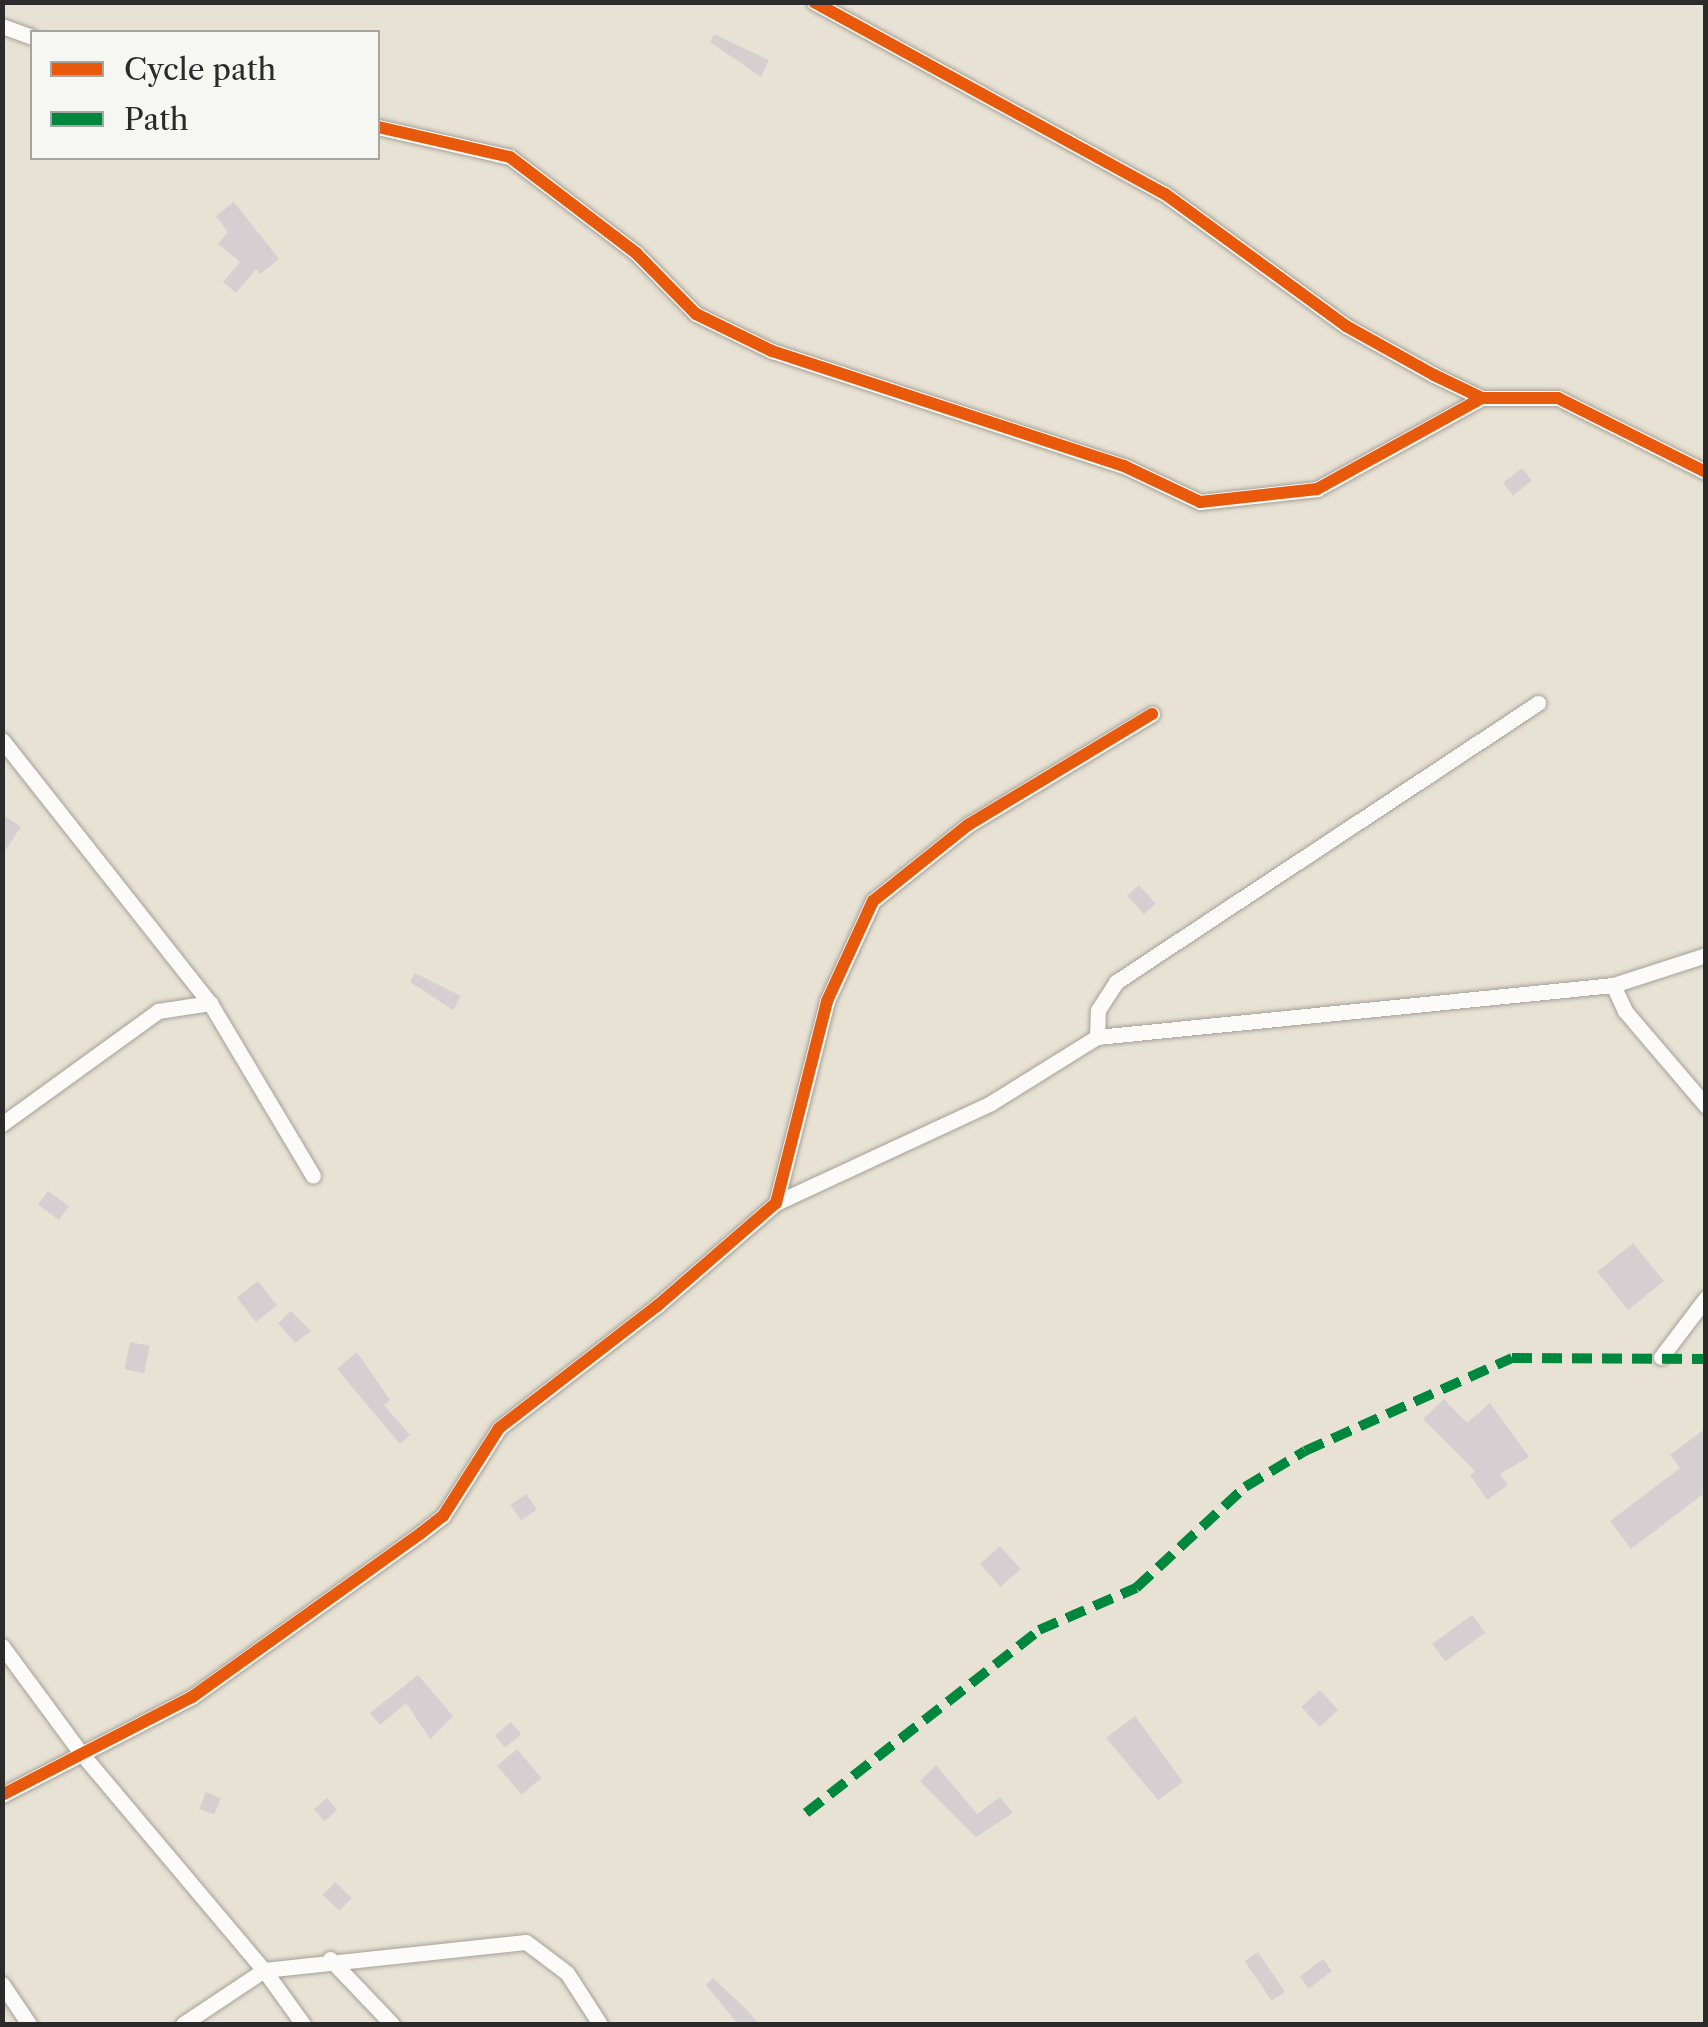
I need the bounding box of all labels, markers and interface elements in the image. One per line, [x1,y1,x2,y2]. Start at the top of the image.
legend [30,30,380,160]
text: Cycle path [124,51,276,88]
text: Path [124,101,189,138]

